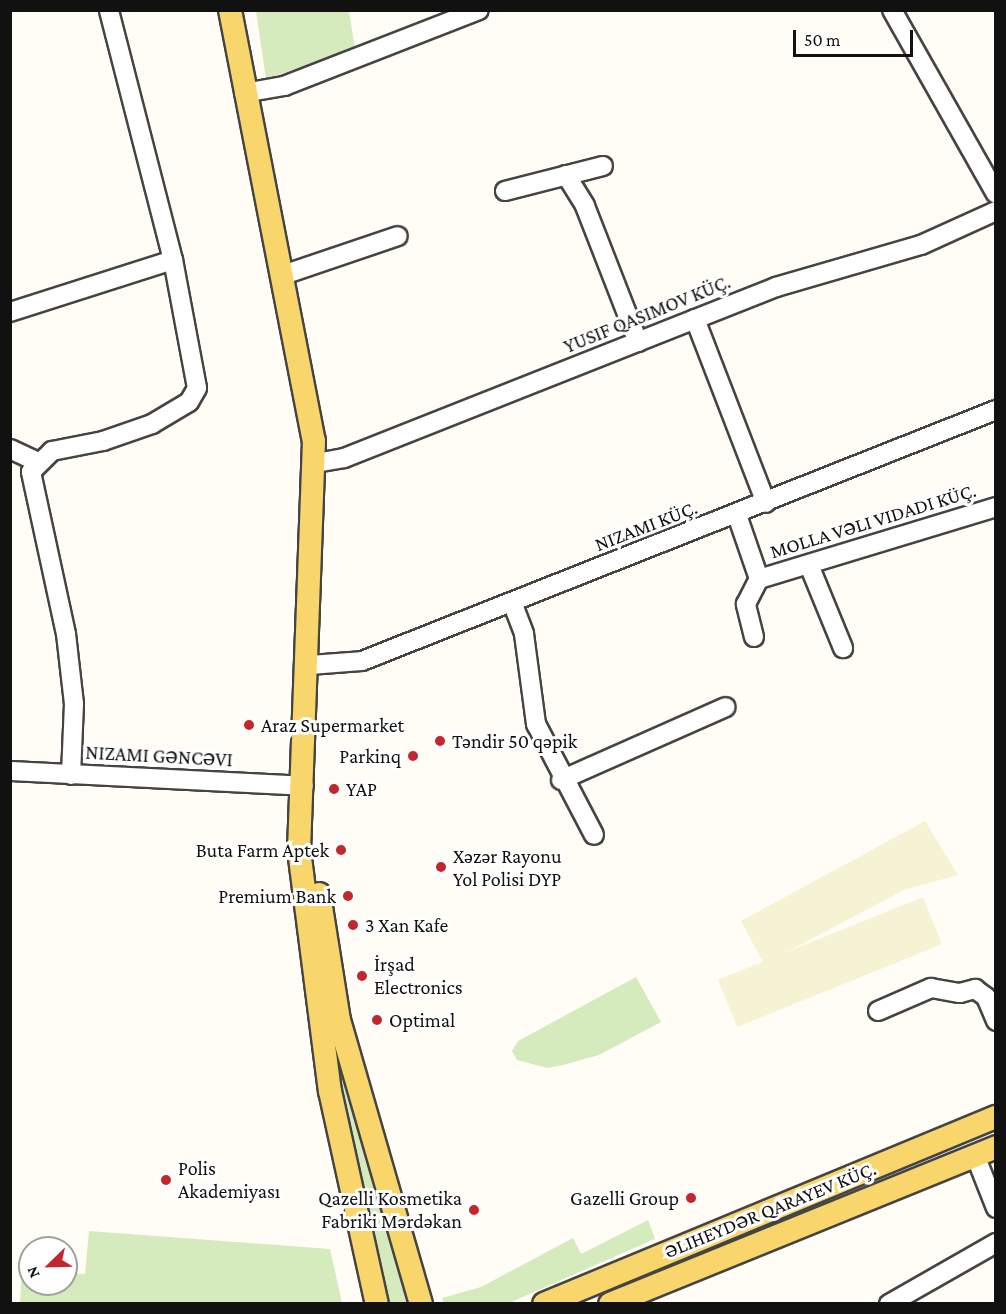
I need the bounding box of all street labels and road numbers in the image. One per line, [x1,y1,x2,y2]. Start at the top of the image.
street label: YUSIF QASIMOV KÜÇ. [560,270,734,358]
street label: MOLLA VƏLI VIDADI KÜÇ. [767,478,979,564]
street label: NIZAMI KÜÇ. [591,495,701,557]
street label: NIZAMI GƏNCƏVI [85,740,233,772]
street label: ƏLIHEYDƏR QARAYEV KÜÇ. [661,1156,879,1264]

